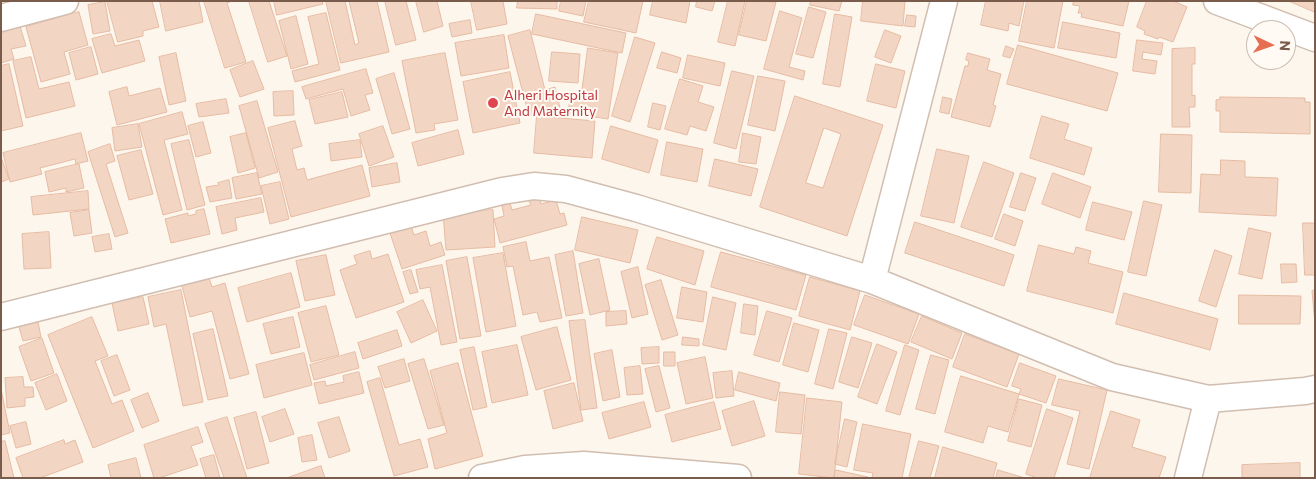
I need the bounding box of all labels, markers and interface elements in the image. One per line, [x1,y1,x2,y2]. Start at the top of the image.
north arrow [1246,20,1296,70]
text: N [1277,40,1294,51]
place label: Alheri Hospital And Maternity [504,87,598,120]
marker: Alheri Hospital And Maternity [486,96,500,110]

